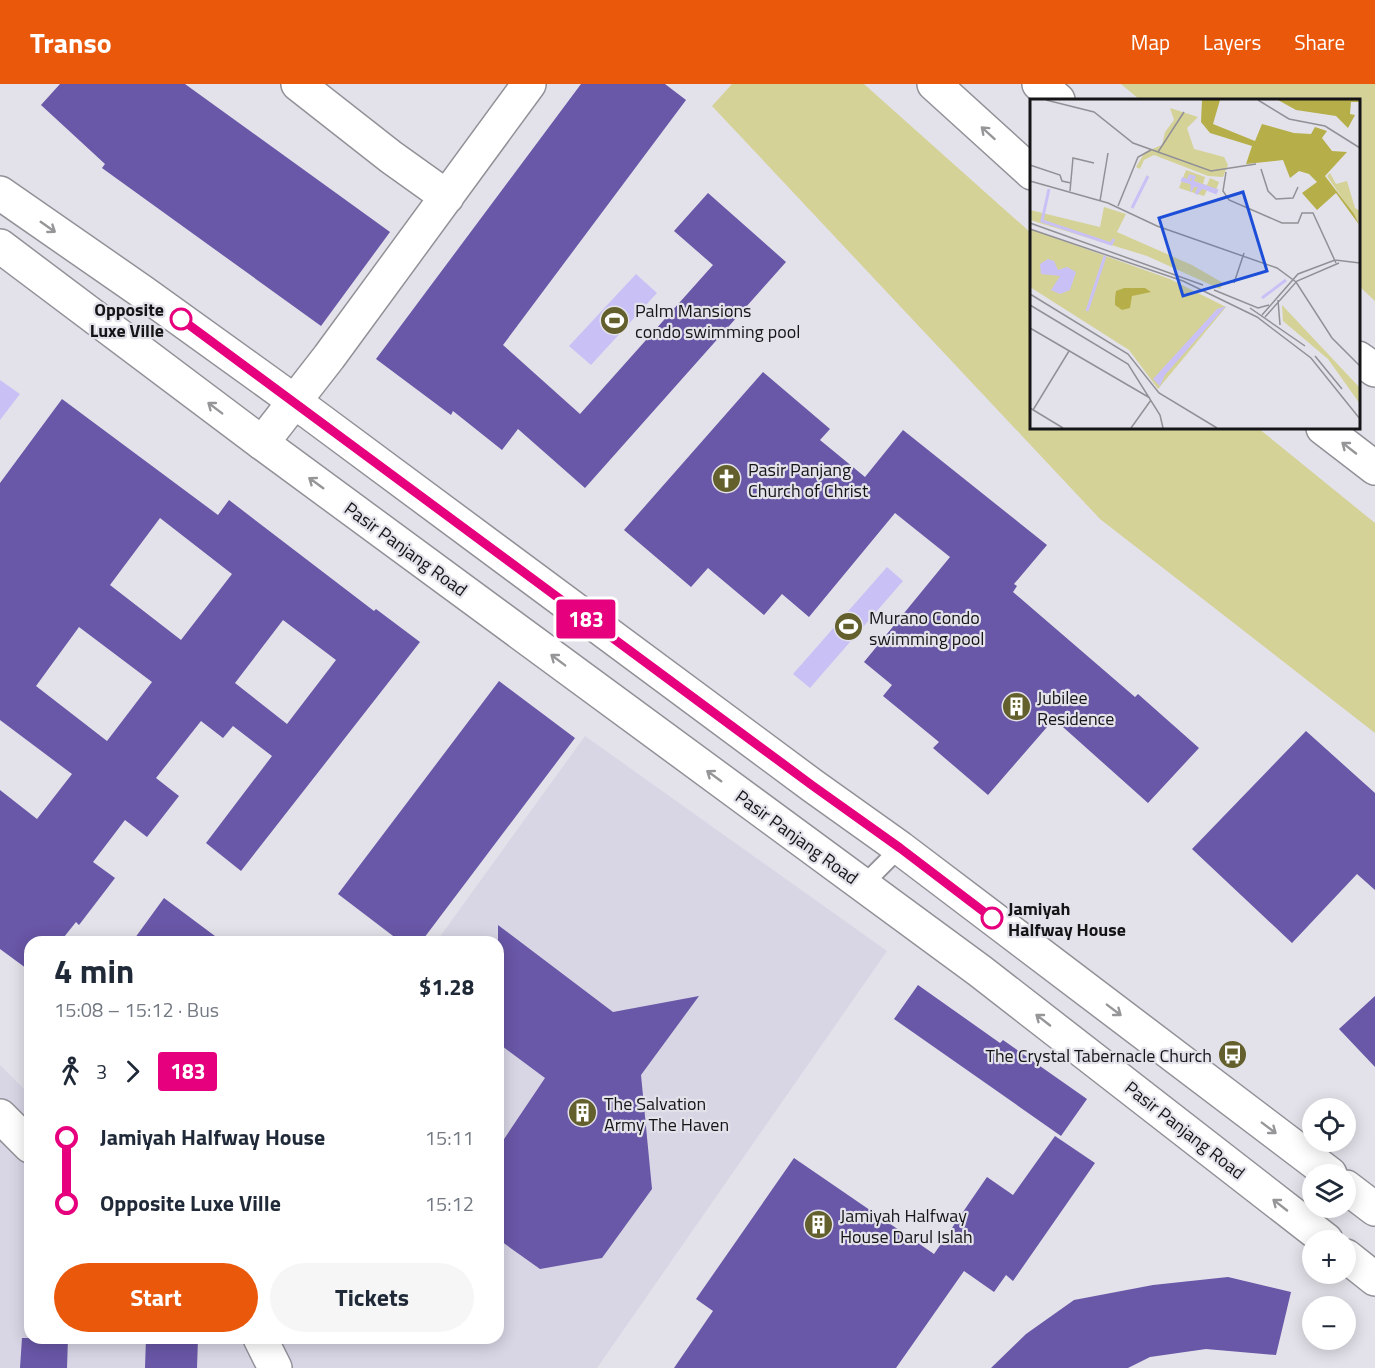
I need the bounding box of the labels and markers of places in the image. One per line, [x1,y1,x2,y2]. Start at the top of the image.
place label: Opposite Luxe Ville [90,296,164,344]
place label: Palm Mansions condo swimming pool [635,297,800,345]
sports icon: Palm Mansions condo swimming pool [598,304,630,336]
marker: Opposite Luxe Ville [170,308,192,330]
place label: Pasir Panjang Church of Christ [748,456,869,504]
church icon: Pasir Panjang Church of Christ [711,463,743,495]
place label: Murano Condo swimming pool [869,604,985,652]
sports icon: Murano Condo swimming pool [832,611,864,643]
place label: Jubilee Residence [1037,684,1114,732]
building icon: Jubilee Residence [1000,691,1032,723]
place label: Jamiyah Halfway House [1008,895,1126,943]
marker: Jamiyah Halfway House [981,907,1003,929]
bus stop icon: The Crystal Tabernacle Church [1217,1039,1249,1071]
place label: The Crystal Tabernacle Church [985,1042,1212,1069]
place label: The Salvation Army The Haven [604,1090,729,1138]
building icon: The Salvation Army The Haven [567,1097,599,1129]
place label: Jamiyah Halfway House Darul Islah [840,1202,973,1250]
building icon: Jamiyah Halfway House Darul Islah [803,1209,835,1241]

